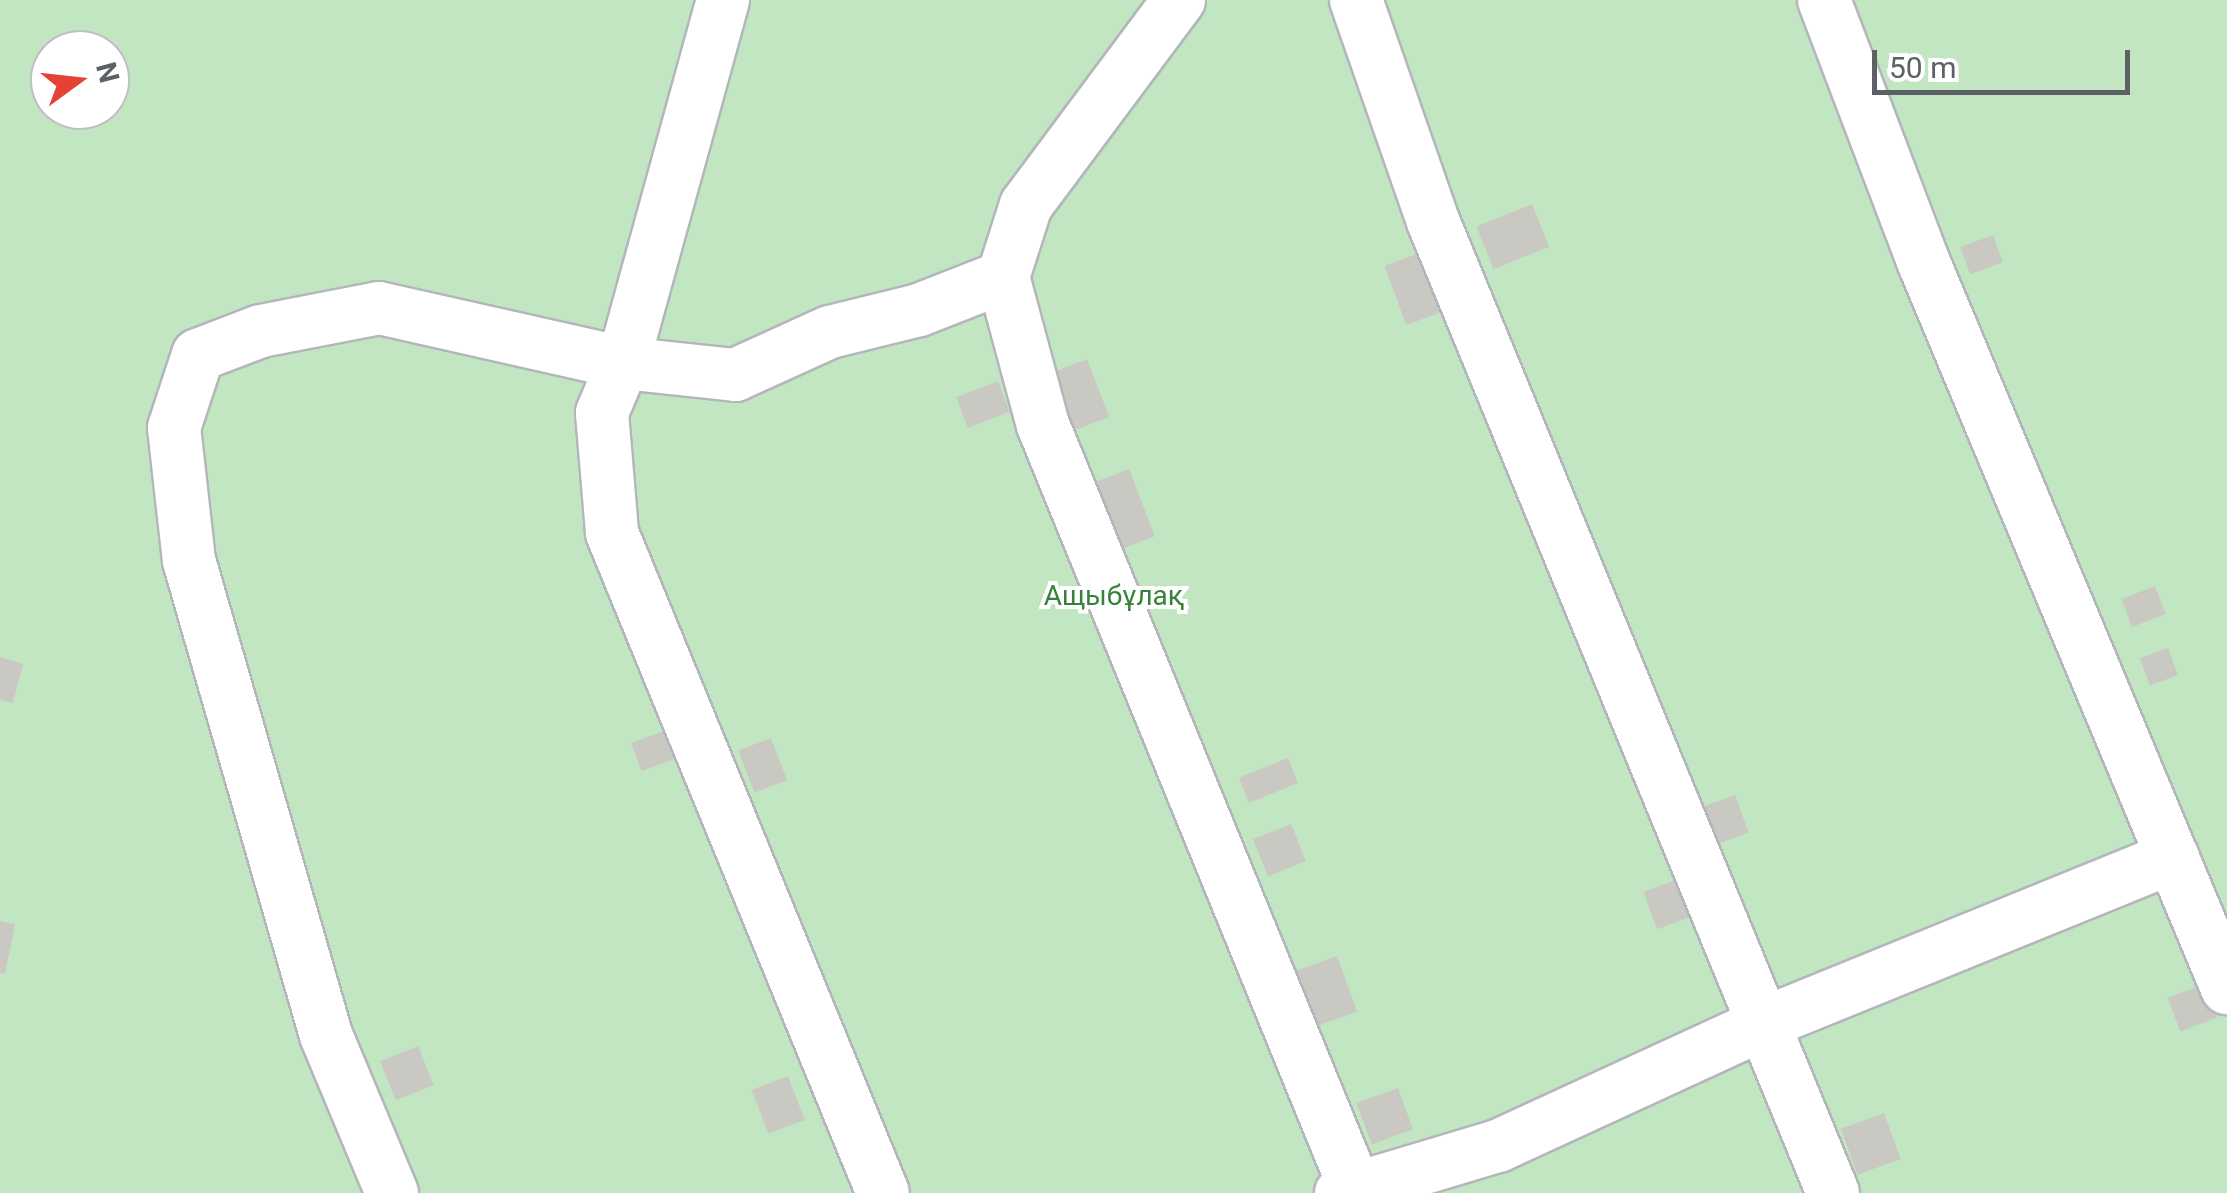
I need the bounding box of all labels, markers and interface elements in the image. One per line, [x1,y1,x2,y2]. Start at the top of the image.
north arrow [30,30,130,130]
scale bar [1877,30,2134,92]
text: 50 m [1889,50,1956,85]
text: N [89,59,126,86]
park label: Ащыбұлақ [1044,579,1184,613]

